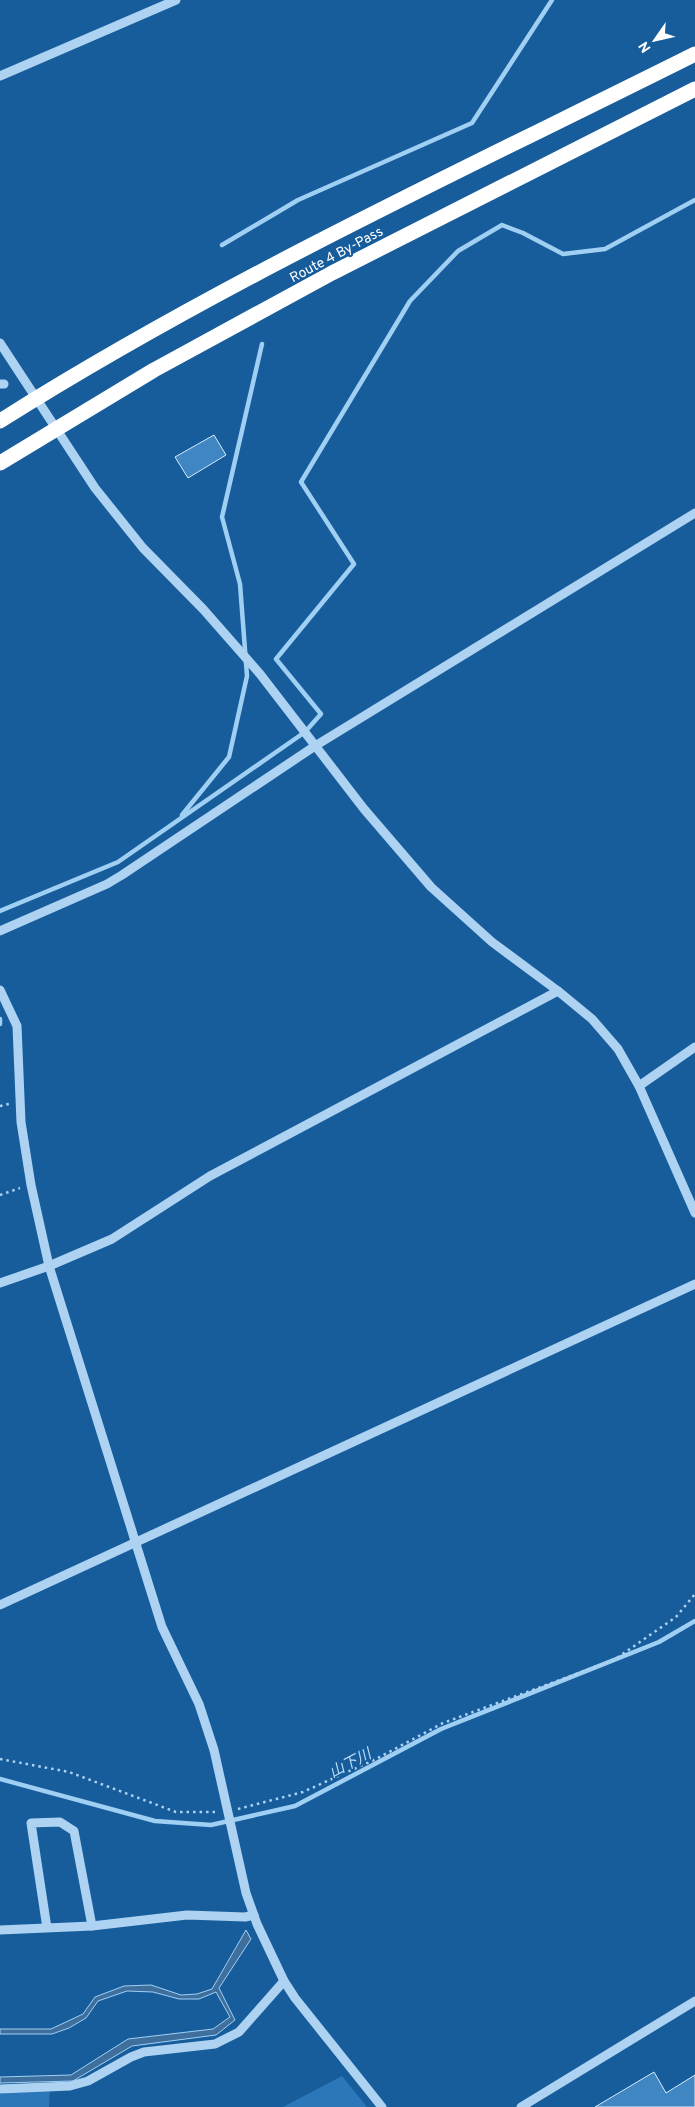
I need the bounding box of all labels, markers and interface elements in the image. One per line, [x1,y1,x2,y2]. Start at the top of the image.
north arrow [630,15,680,65]
text: N [636,38,655,55]
street label: Route 4 By-Pass [287,224,386,287]
water label: 山下川 [326,1744,377,1783]

